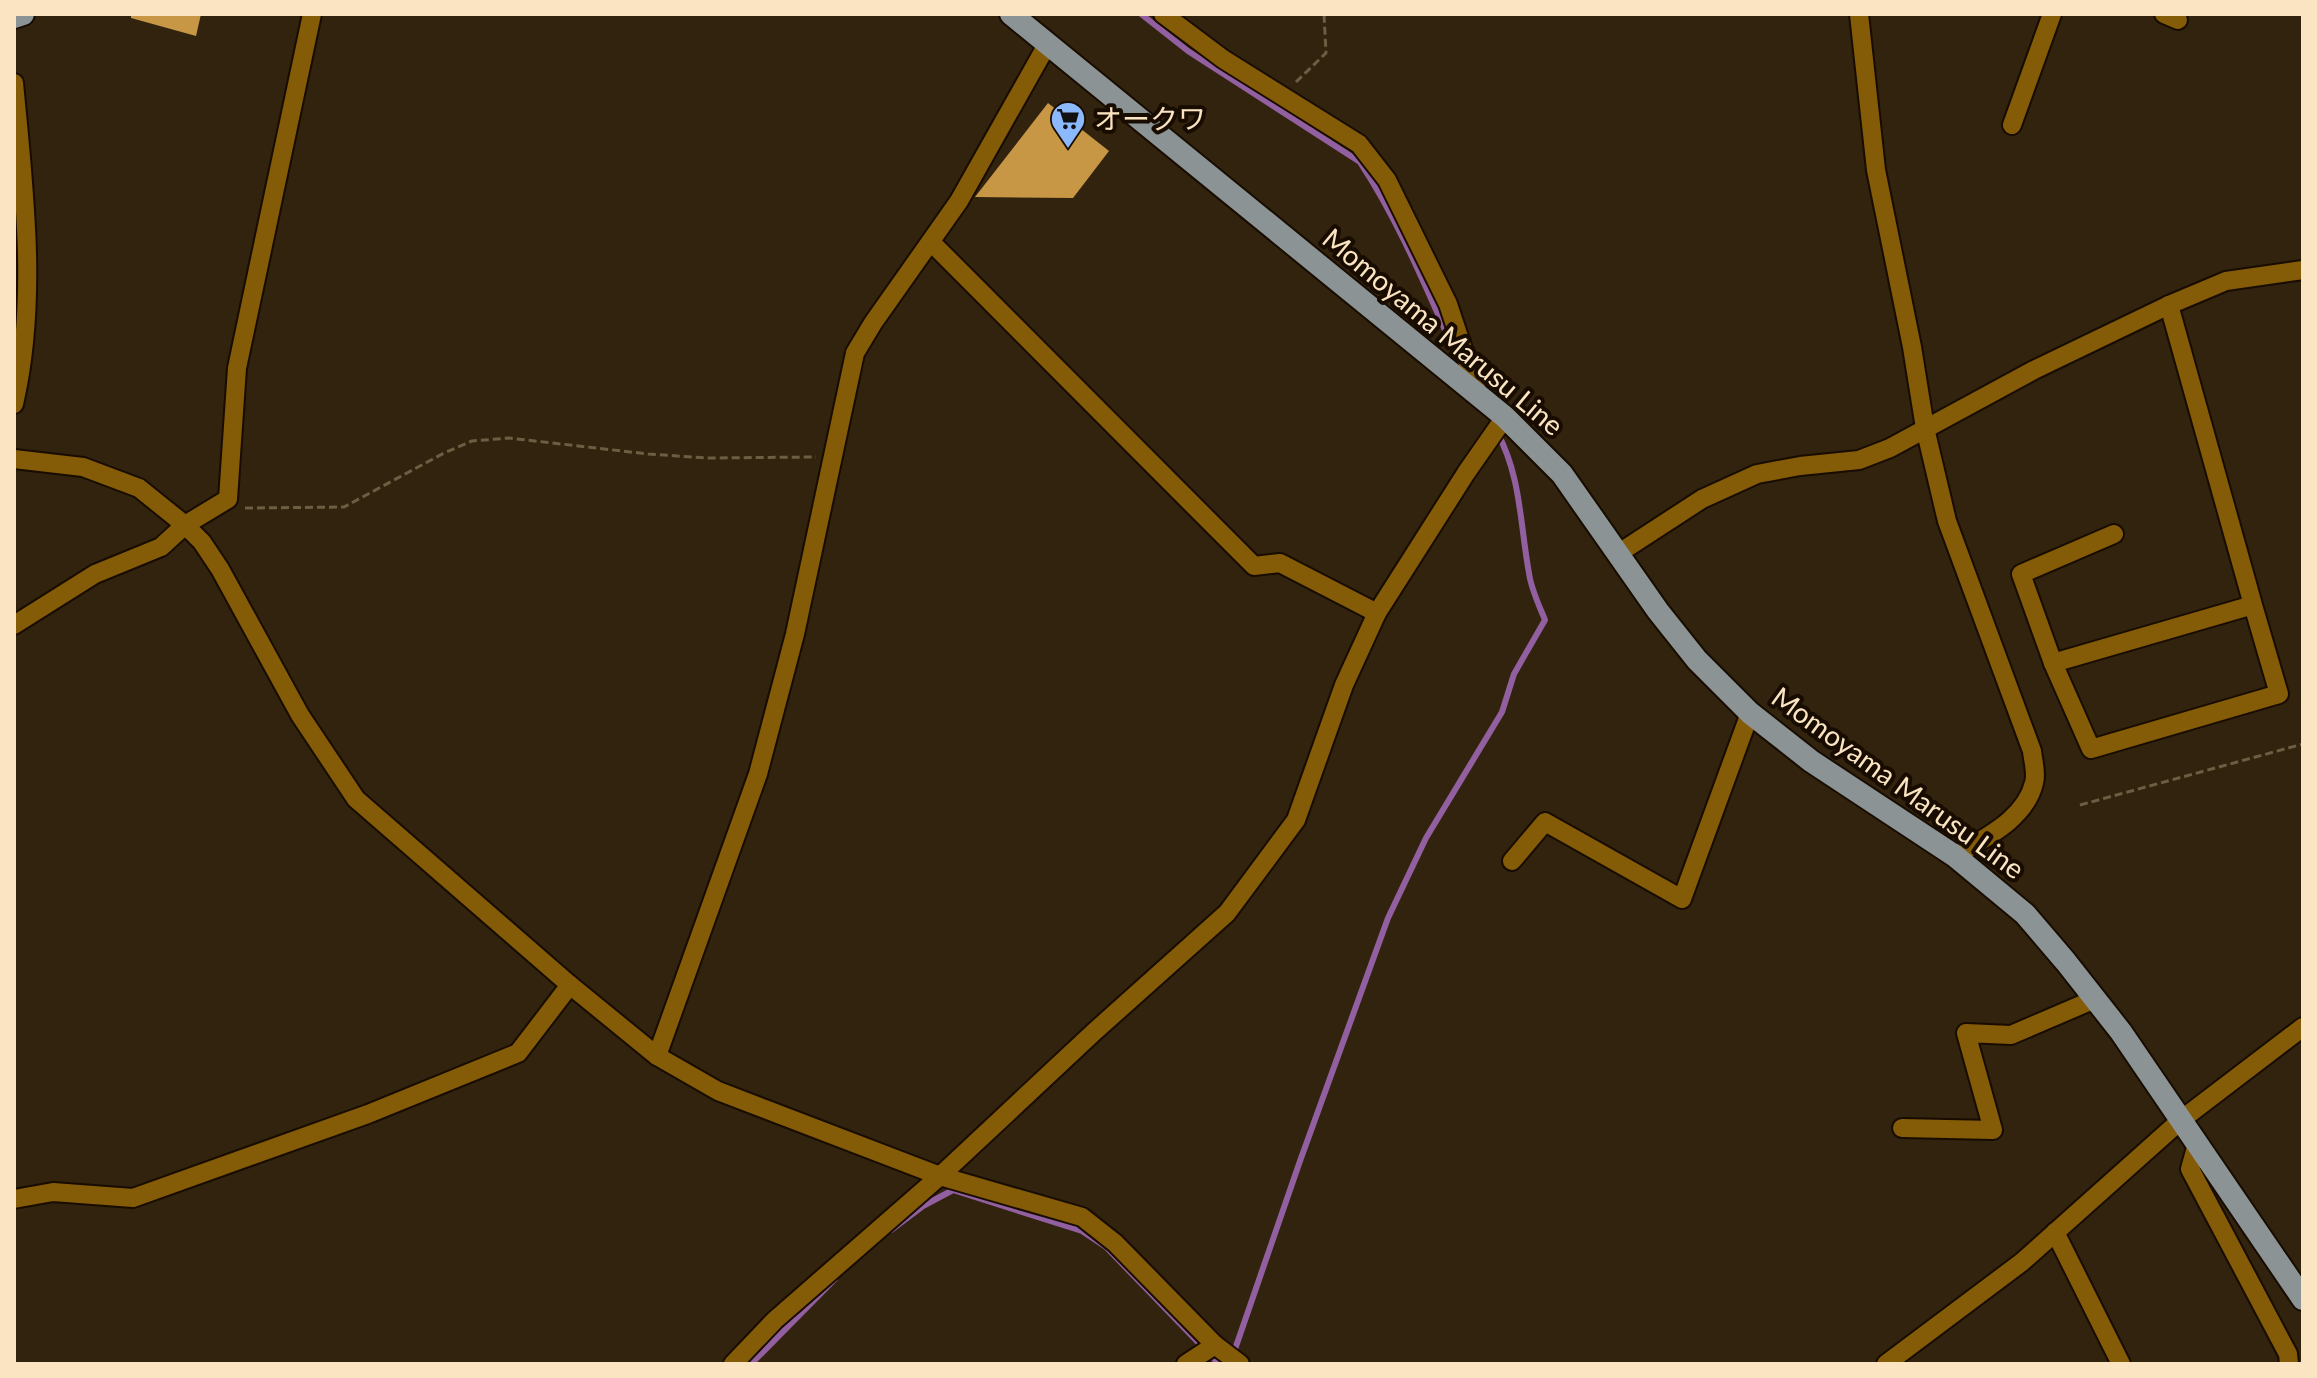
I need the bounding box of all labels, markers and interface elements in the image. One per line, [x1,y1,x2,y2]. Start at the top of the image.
supermarket icon: オークワ [1049,100,1087,150]
place label: オークワ [1094,101,1206,135]
street label: Momoyama Marusu Line [1316,221,1571,442]
street label: Momoyama Marusu Line [1766,679,2031,885]

